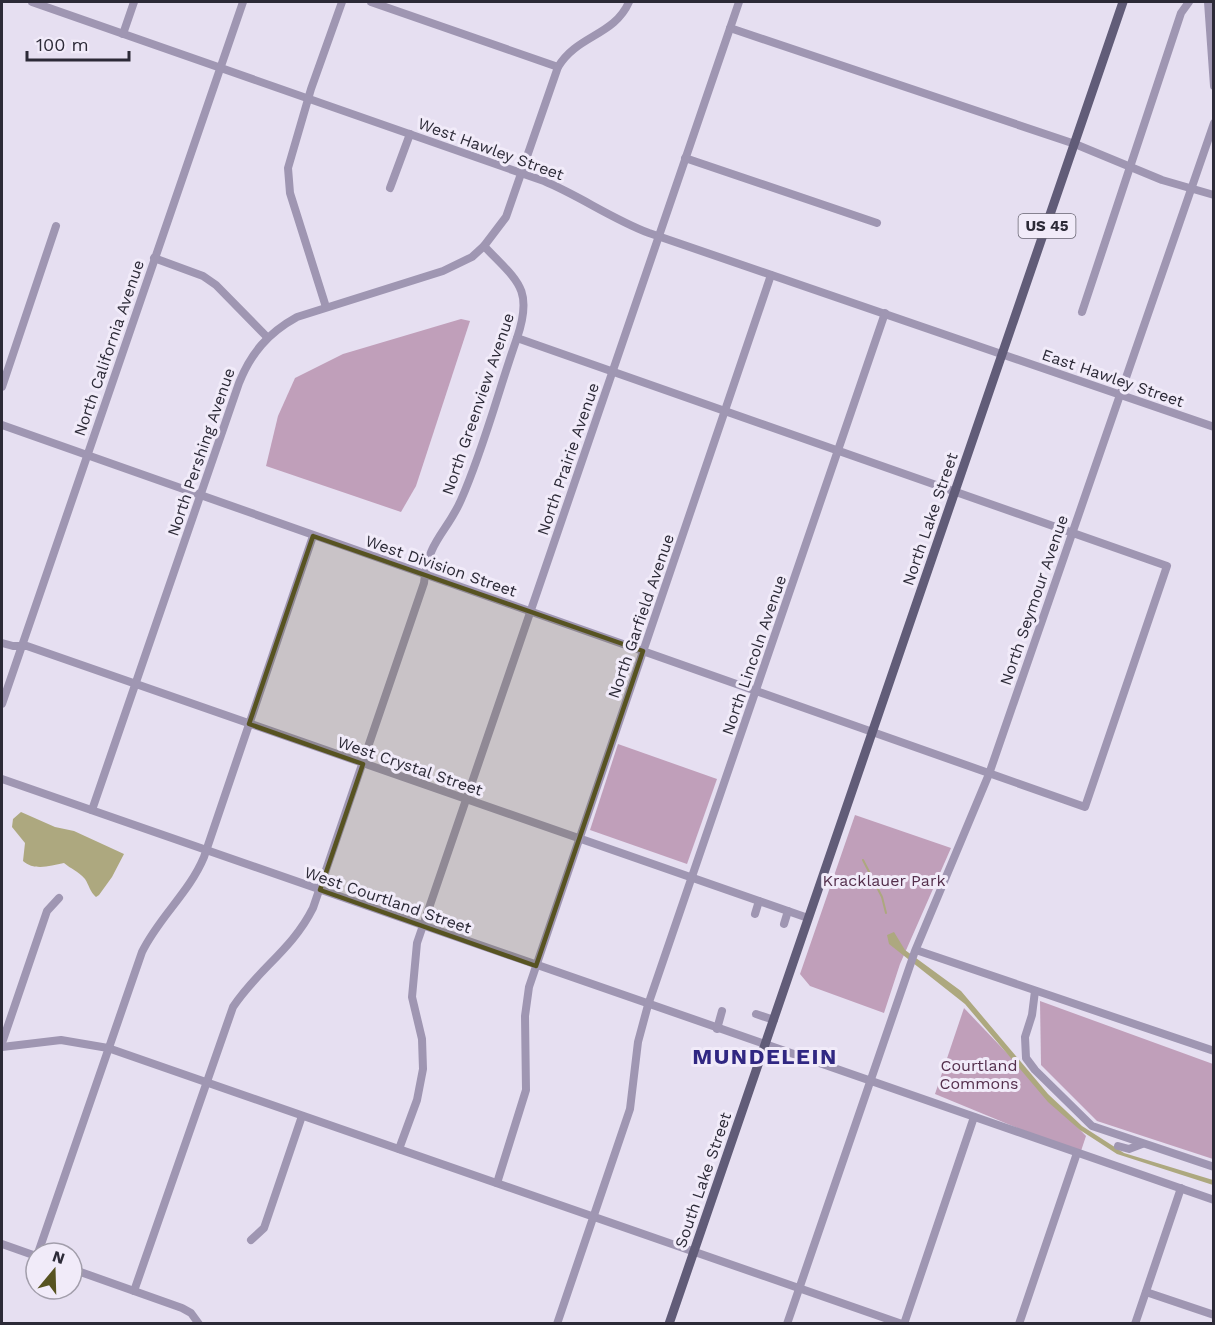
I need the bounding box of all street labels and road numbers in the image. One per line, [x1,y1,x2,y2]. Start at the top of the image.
street label: West Hawley Street [415,114,567,184]
road number: US 45 [1018,214,1076,238]
street label: North California Avenue [70,257,148,439]
street label: North Greenview Avenue [438,310,518,498]
street label: East Hawley Street [1039,345,1187,411]
street label: North Pershing Avenue [163,365,239,539]
street label: North Prairie Avenue [533,380,603,538]
street label: North Lake Street [898,450,962,588]
street label: North Seymour Avenue [996,512,1072,688]
street label: West Division Street [363,531,519,601]
street label: North Garfield Avenue [604,531,678,701]
street label: North Lincoln Avenue [718,573,790,737]
street label: West Crystal Street [335,732,485,800]
street label: West Courtland Street [302,862,474,938]
street label: South Lake Street [671,1109,735,1250]

